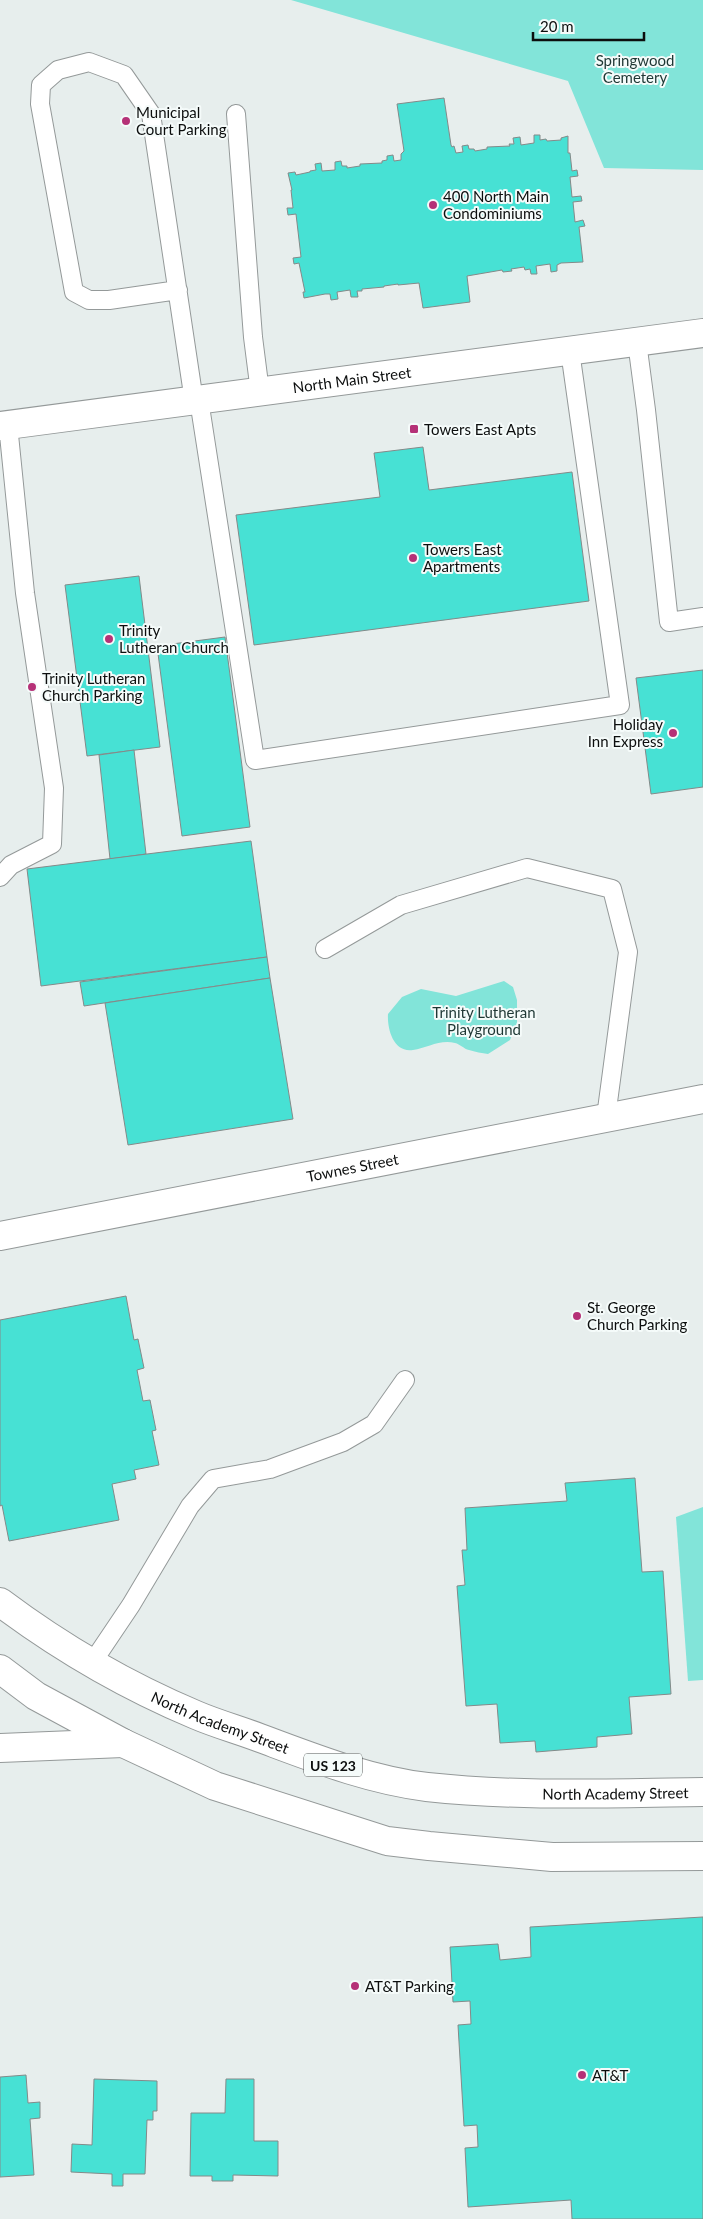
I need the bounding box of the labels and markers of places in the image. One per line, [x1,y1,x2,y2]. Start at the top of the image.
place label: Municipal Court Parking [136,103,227,138]
marker: Municipal Court Parking [120,115,132,127]
place label: 400 North Main Condominiums [443,187,549,222]
marker: 400 North Main Condominiums [427,199,439,211]
place label: Towers East Apts [424,420,536,438]
marker: Towers East Apts [408,423,420,435]
place label: Towers East Apartments [423,540,502,575]
marker: Towers East Apartments [407,552,419,564]
place label: Trinity Lutheran Church [119,621,229,656]
marker: Trinity Lutheran Church [103,633,115,645]
place label: Trinity Lutheran Church Parking [42,669,145,704]
marker: Trinity Lutheran Church Parking [26,681,38,693]
place label: Holiday Inn Express [588,715,663,750]
marker: Holiday Inn Express [667,727,679,739]
place label: St. George Church Parking [587,1298,688,1333]
marker: St. George Church Parking [571,1310,583,1322]
place label: AT&T Parking [365,1977,454,1995]
marker: AT&T Parking [349,1980,361,1992]
place label: AT&T [592,2066,628,2084]
marker: AT&T [576,2069,588,2081]

